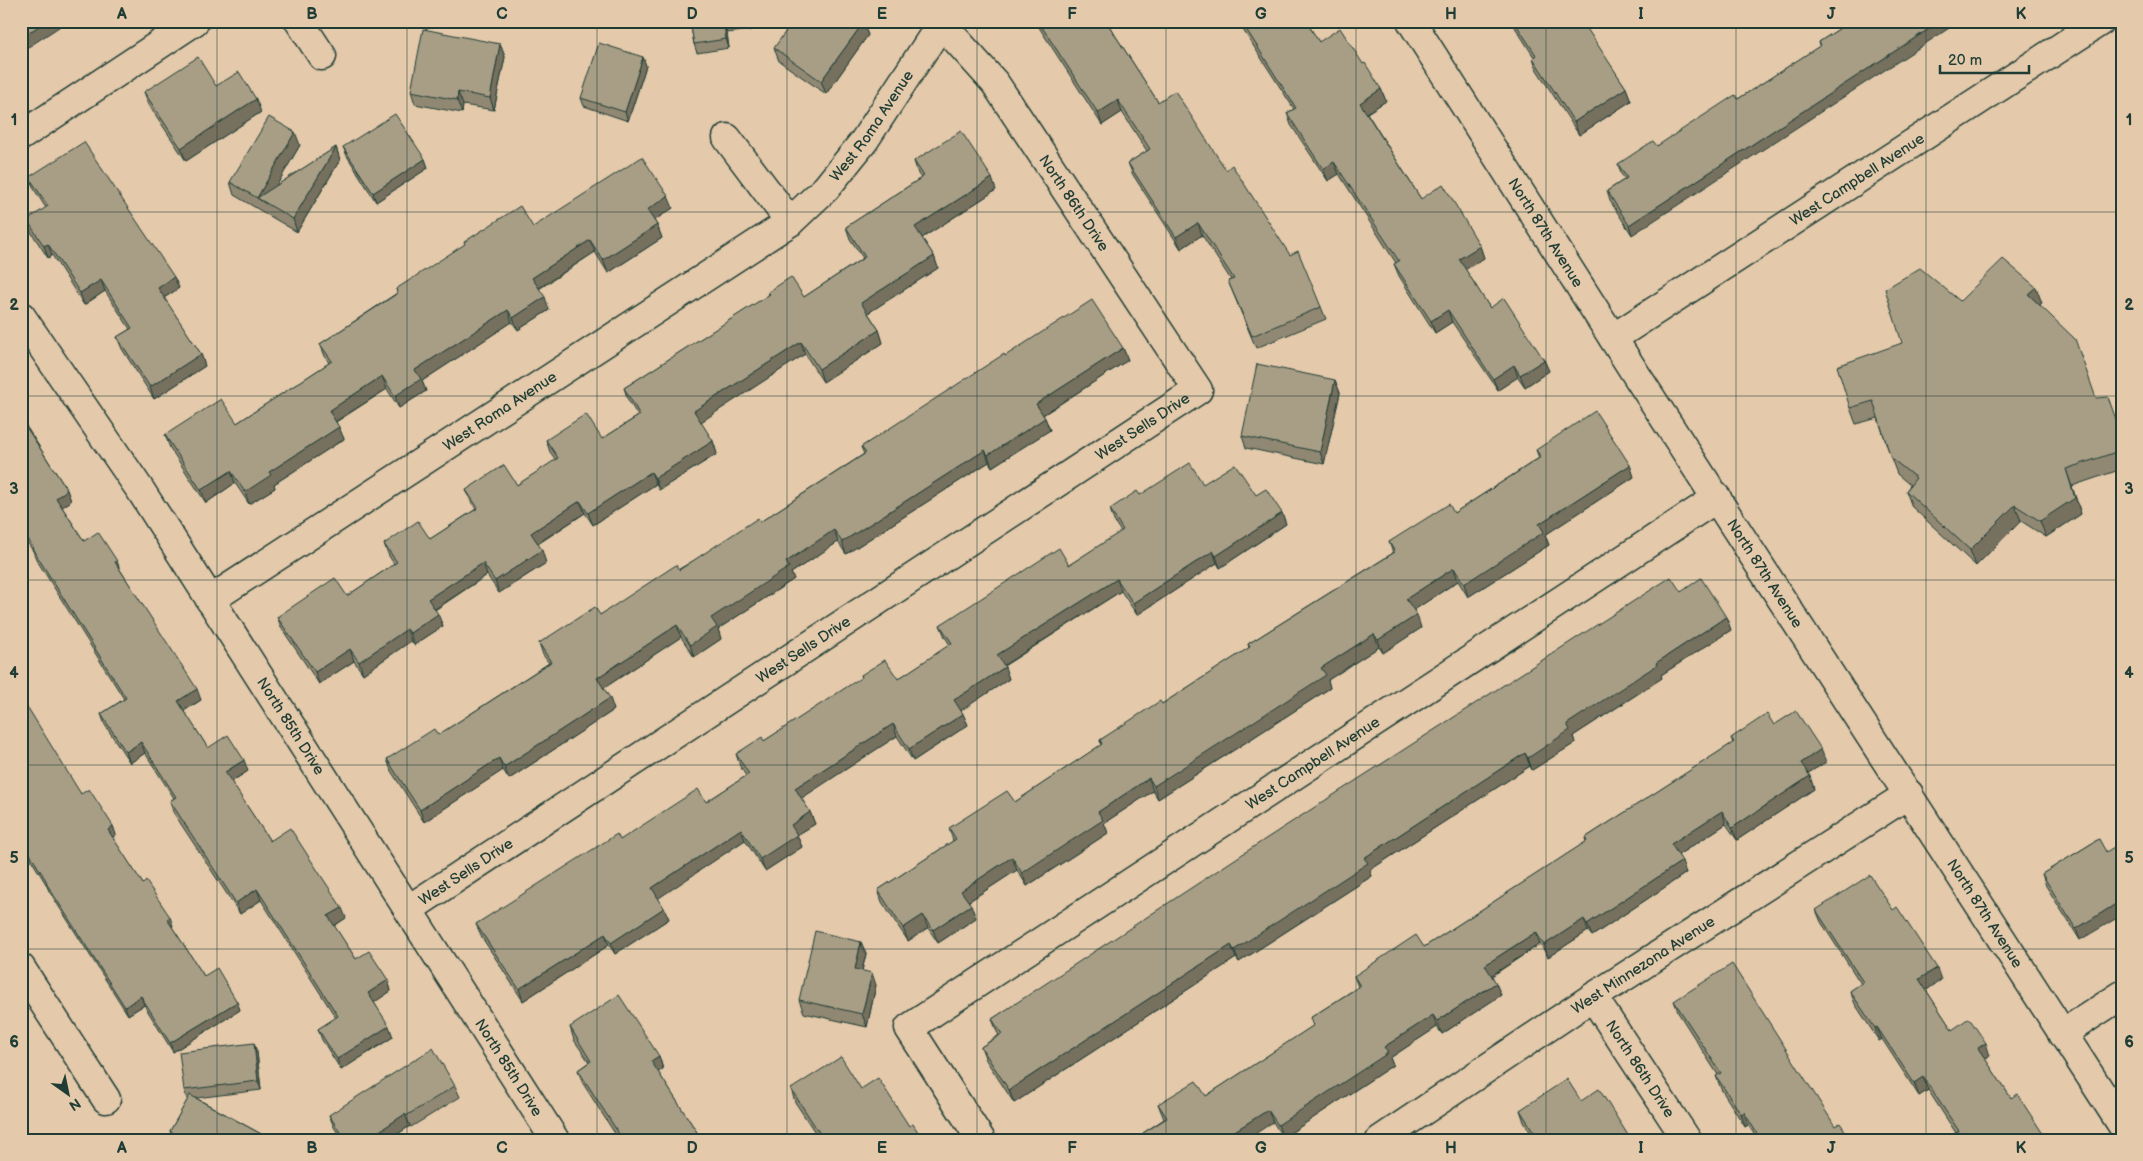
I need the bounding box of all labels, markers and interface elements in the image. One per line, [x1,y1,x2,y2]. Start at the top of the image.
text: A [116,5,127,24]
text: B [306,5,318,24]
text: C [496,5,508,24]
text: D [686,5,698,24]
text: E [877,5,887,24]
text: F [1067,5,1077,24]
text: G [1255,5,1267,24]
text: H [1445,5,1457,24]
text: I [1638,5,1644,24]
text: J [1827,5,1836,24]
text: K [2016,5,2027,24]
scale bar [1940,42,2029,74]
text: 20 m [1948,51,1982,70]
street label: West Roma Avenue [826,67,918,186]
text: 1 [11,111,17,130]
text: 1 [2126,111,2132,130]
street label: West Campbell Avenue [1786,129,1928,231]
street label: North 86th Drive [1034,151,1113,255]
street label: North 87th Avenue [1504,175,1587,291]
text: 2 [9,296,19,315]
text: 2 [2124,296,2134,315]
street label: West Roma Avenue [439,367,561,456]
street label: West Sells Drive [1092,389,1194,465]
text: 3 [9,480,19,499]
text: 3 [2124,480,2134,499]
street label: North 87th Avenue [1722,516,1807,632]
street label: West Sells Drive [753,612,854,688]
text: 4 [9,664,19,683]
text: 4 [2124,664,2134,683]
street label: North 85th Drive [252,674,329,779]
street label: West Campbell Avenue [1242,713,1384,814]
street label: West Sells Drive [415,834,517,910]
text: 5 [9,849,19,868]
text: 5 [2124,849,2134,868]
street label: North 87th Avenue [1942,856,2027,972]
street label: West Minnezona Avenue [1568,912,1719,1019]
street label: North 85th Drive [470,1015,547,1120]
street label: North 86th Drive [1601,1017,1679,1121]
text: 6 [9,1033,19,1052]
text: 6 [2124,1033,2134,1052]
north arrow [42,1068,92,1118]
text: N [66,1094,84,1114]
text: A [116,1139,127,1158]
text: B [306,1139,318,1158]
text: C [496,1139,508,1158]
text: D [686,1139,698,1158]
text: E [877,1139,887,1158]
text: F [1067,1139,1077,1158]
text: G [1255,1139,1267,1158]
text: H [1445,1139,1457,1158]
text: I [1638,1139,1644,1158]
text: J [1827,1139,1836,1158]
text: K [2016,1139,2027,1158]

